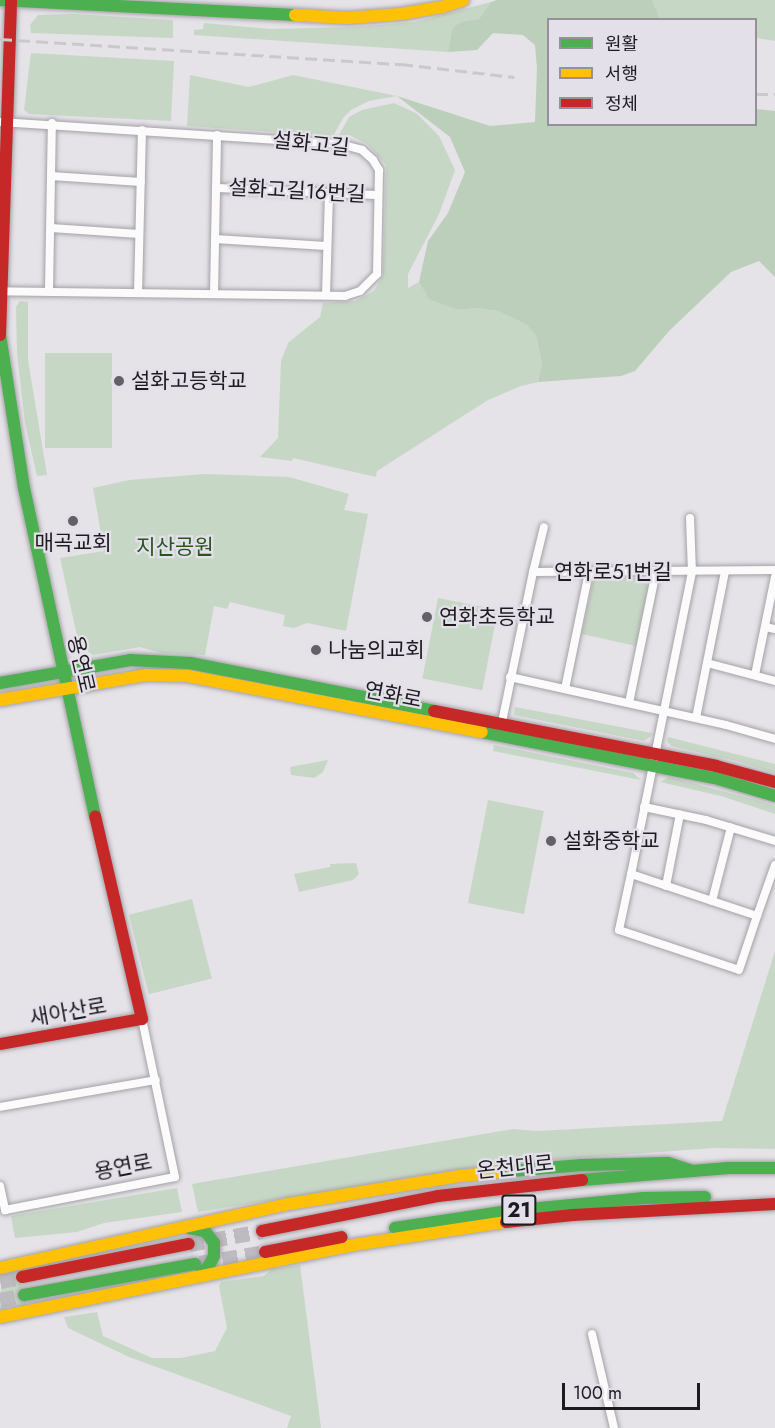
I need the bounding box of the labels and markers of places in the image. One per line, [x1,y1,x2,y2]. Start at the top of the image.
place label: 설화고등학교 [131,368,247,394]
marker: 설화고등학교 [112,374,126,388]
marker: 매곡교회 [66,514,80,528]
place label: 매곡교회 [34,530,112,556]
place label: 연화초등학교 [439,604,555,630]
marker: 연화초등학교 [420,610,434,624]
place label: 나눔의교회 [328,637,425,663]
marker: 나눔의교회 [309,643,323,657]
place label: 설화중학교 [563,828,660,854]
marker: 설화중학교 [544,834,558,848]

